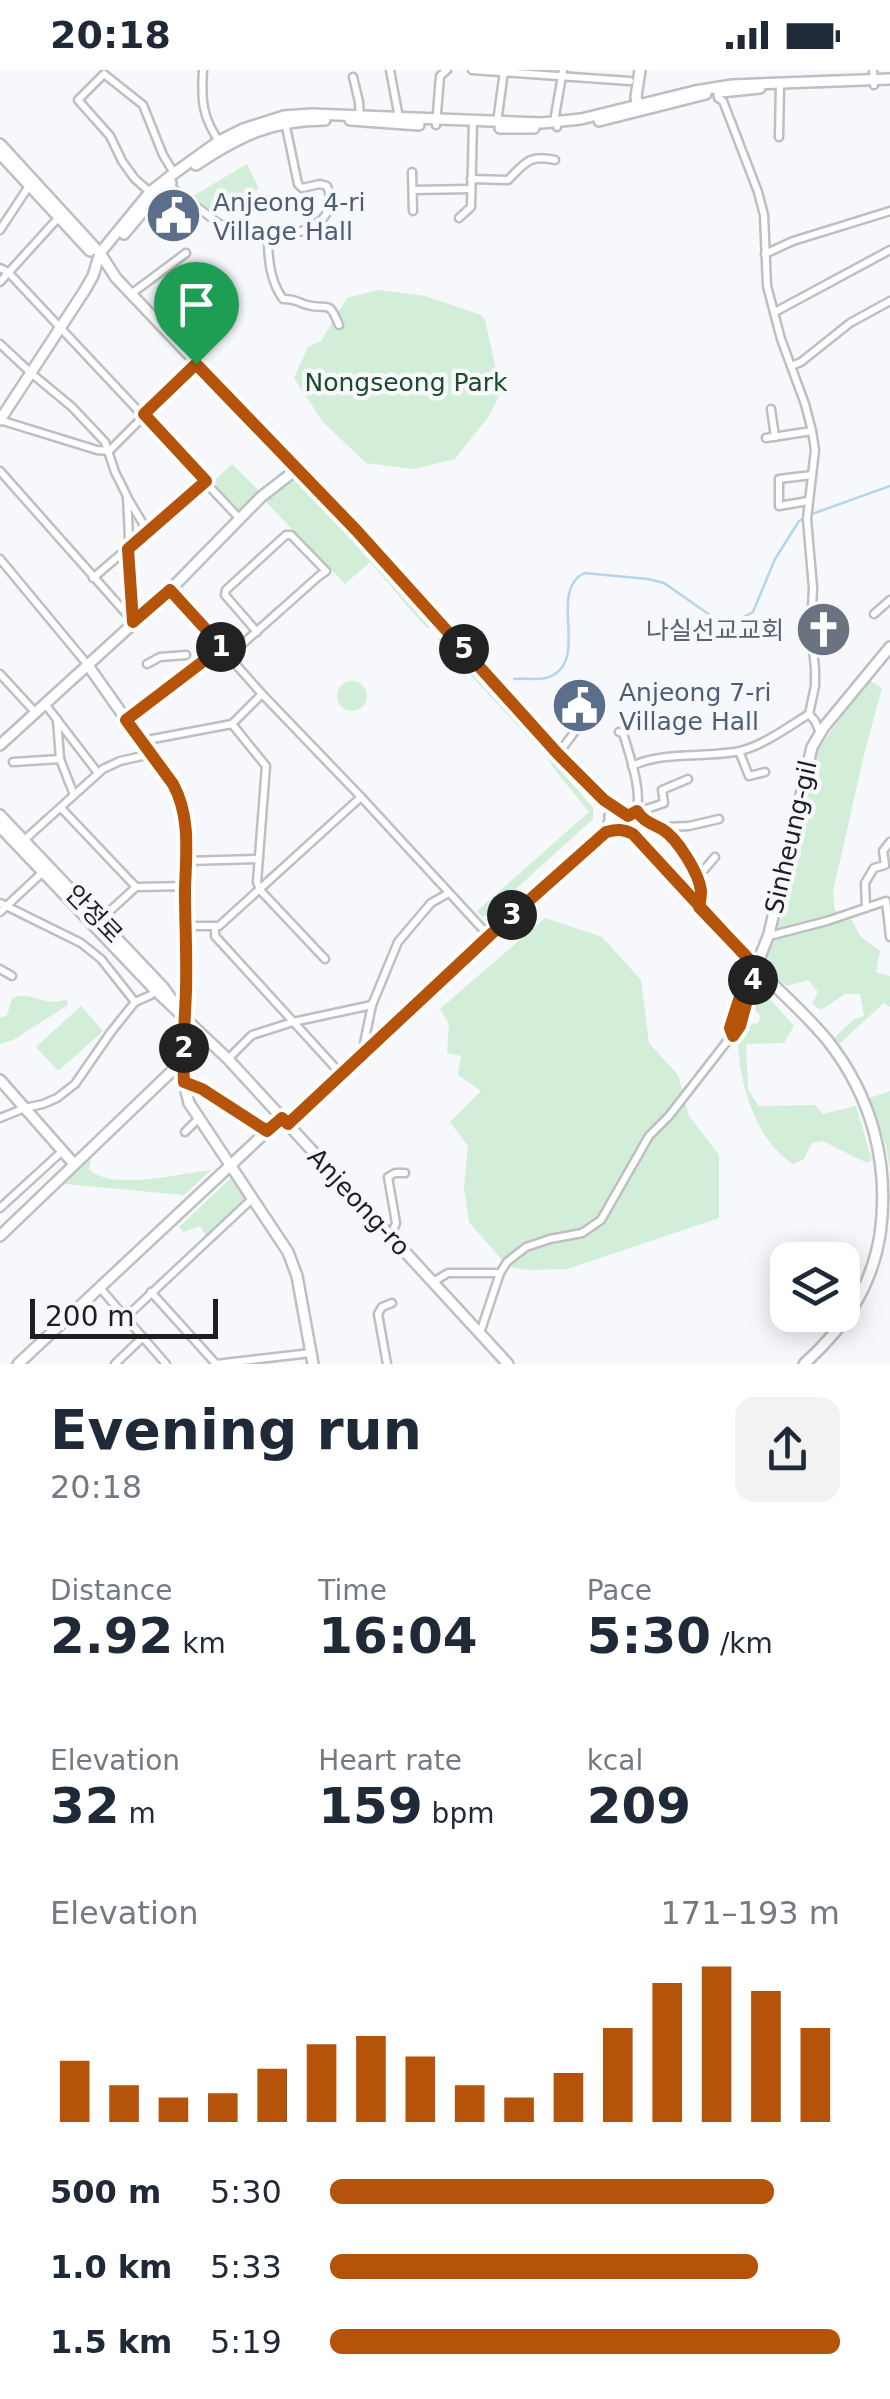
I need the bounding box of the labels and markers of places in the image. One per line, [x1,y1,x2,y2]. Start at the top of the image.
public building icon: Anjeong 4-ri Village Hall [144,186,204,246]
place label: Anjeong 4-ri Village Hall [213,188,365,246]
pin [154,262,239,365]
church icon: 나실선교교회 [793,600,853,660]
place label: 나실선교교회 [646,616,784,645]
pin: 1 [196,622,246,672]
pin: 5 [439,624,489,674]
public building icon: Anjeong 7-ri Village Hall [550,676,610,736]
place label: Anjeong 7-ri Village Hall [619,678,771,736]
pin: 3 [487,890,537,940]
pin: 4 [728,955,778,1005]
pin: 2 [159,1023,209,1073]

